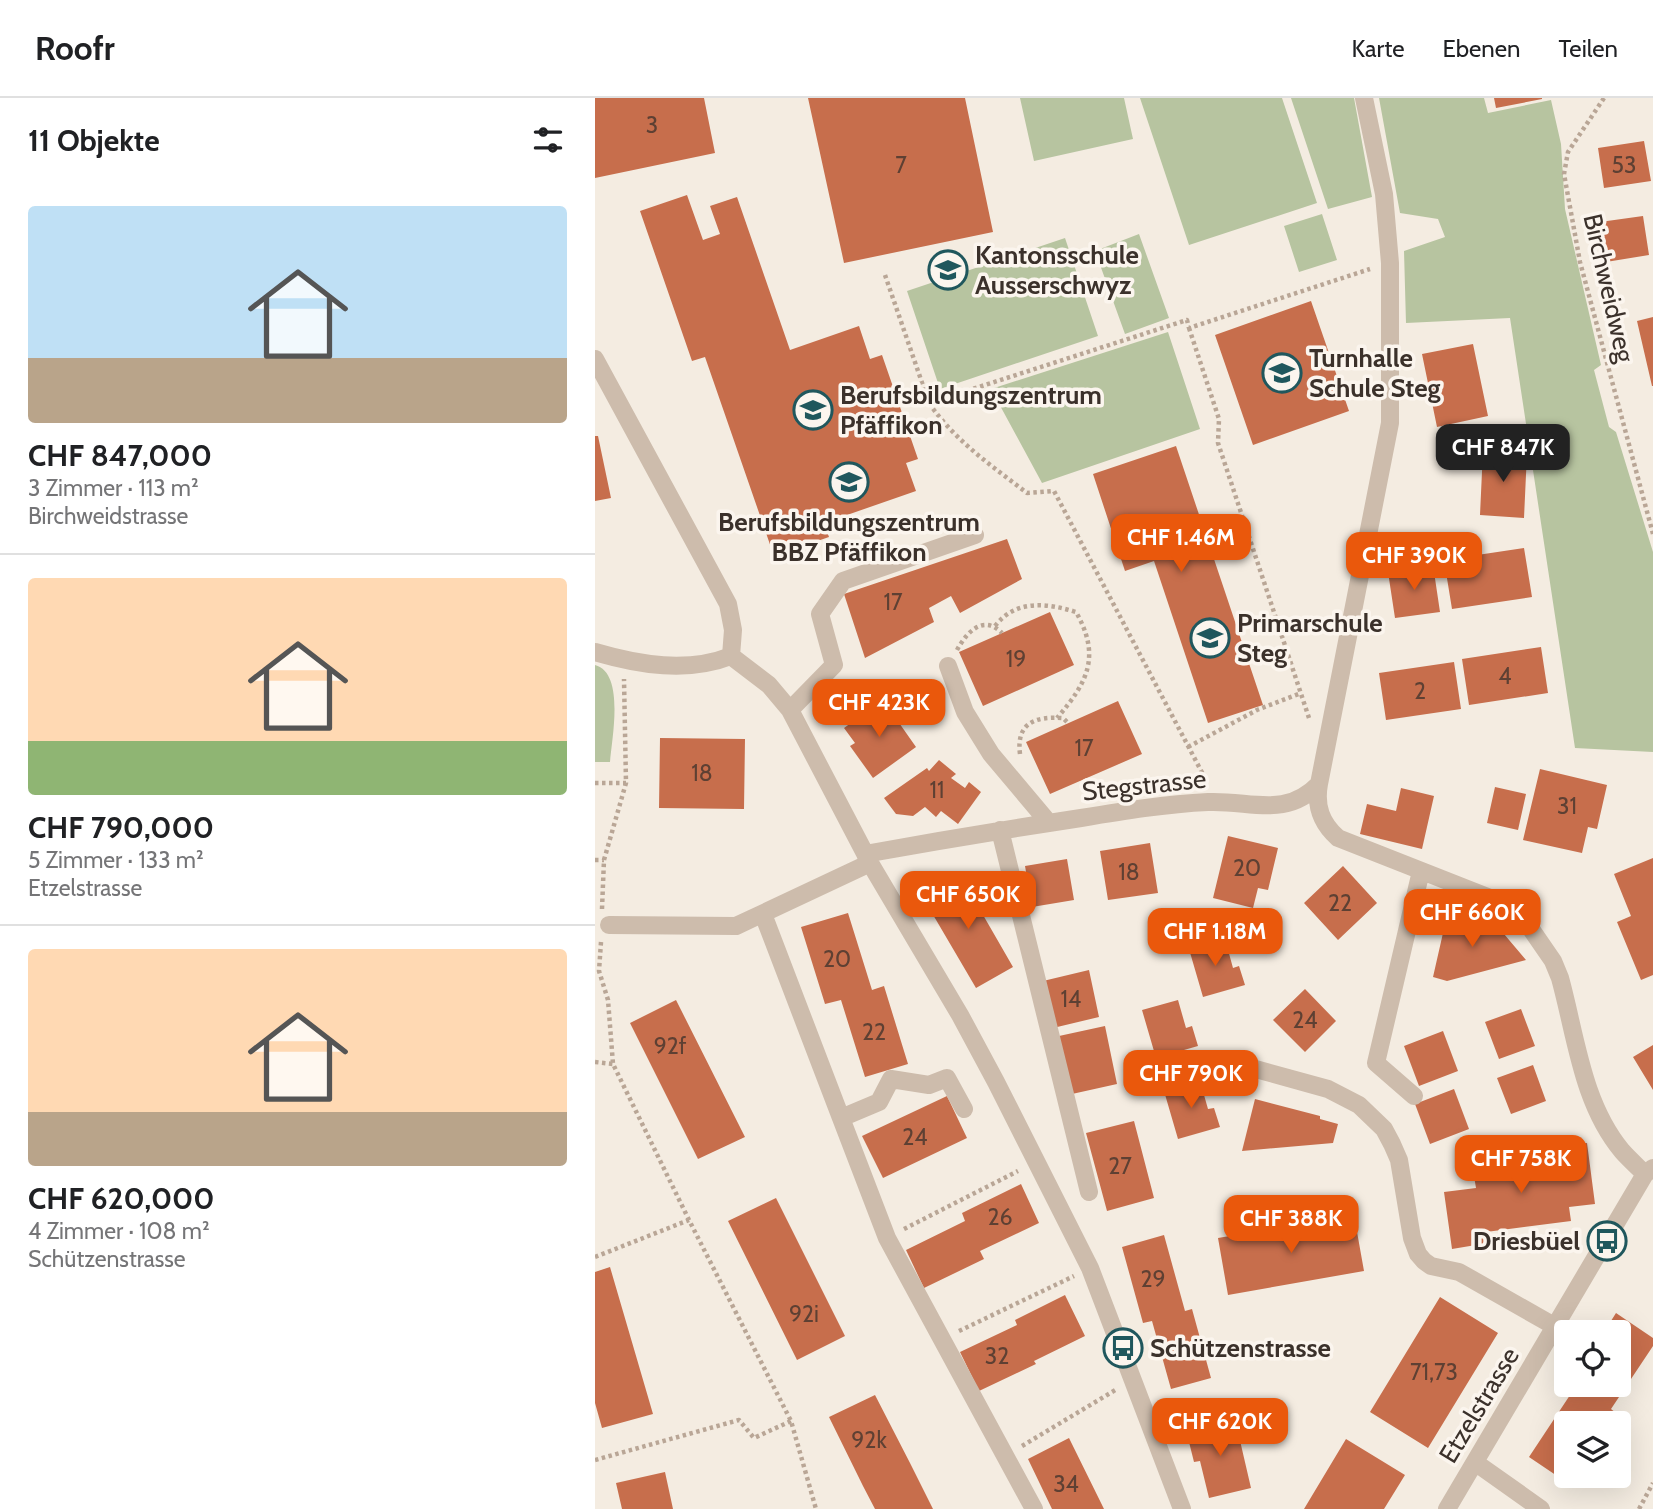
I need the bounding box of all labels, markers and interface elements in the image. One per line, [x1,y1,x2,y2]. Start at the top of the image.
text: Roofr [35,28,115,68]
text: Karte [1351,34,1404,63]
text: Ebenen [1442,34,1520,63]
text: Teilen [1558,34,1618,63]
house number: 3 [646,111,658,139]
icon: filters [529,121,567,159]
text: 11 Objekte [28,122,160,159]
house number: 7 [895,151,907,179]
house number: 53 [1612,151,1636,179]
street label: Birchweidweg [1576,211,1642,366]
place label: Kantonsschule Ausserschwyz [975,239,1139,301]
school or university icon: Kantonsschule Ausserschwyz [927,249,969,291]
icon: home [235,251,361,377]
place label: Turnhalle Schule Steg [1309,342,1441,404]
school or university icon: Turnhalle Schule Steg [1261,352,1303,394]
place label: Berufsbildungszentrum Pfäffikon [840,379,1102,441]
school or university icon: Berufsbildungszentrum Pfäffikon [792,389,834,431]
pin: CHF 847K [1431,424,1575,484]
text: CHF 847K [1452,433,1554,461]
text: CHF 847,000 [28,437,212,474]
school or university icon: Berufsbildungszentrum BBZ Pfäffikon [828,461,870,503]
text: 3 Zimmer · 113 m² [28,474,199,502]
text: Birchweidstrasse [28,502,188,530]
place label: Berufsbildungszentrum BBZ Pfäffikon [718,506,980,568]
pin: CHF 1.46M [1101,514,1261,574]
text: CHF 1.46M [1127,523,1235,551]
pin: CHF 390K [1342,532,1486,592]
text: CHF 390K [1362,541,1466,569]
house number: 17 [883,588,903,616]
place label: Primarschule Steg [1237,607,1383,669]
school or university icon: Primarschule Steg [1189,617,1231,659]
icon: home [235,623,361,749]
house number: 19 [1006,645,1026,673]
house number: 4 [1498,662,1512,690]
house number: 2 [1414,677,1426,705]
pin: CHF 423K [807,680,951,739]
text: CHF 423K [828,688,930,716]
house number: 17 [1074,734,1094,762]
house number: 18 [691,759,713,787]
street label: Stegstrasse [1080,763,1208,807]
house number: 11 [930,776,945,804]
house number: 31 [1557,792,1577,820]
text: CHF 790,000 [28,809,214,846]
text: 5 Zimmer · 133 m² [28,846,204,874]
house number: 20 [1233,854,1261,882]
house number: 18 [1118,858,1140,886]
pin: CHF 650K [896,872,1040,931]
text: Etzelstrasse [28,874,142,902]
text: CHF 650K [916,880,1020,908]
house number: 22 [1328,889,1352,917]
pin: CHF 660K [1400,890,1544,949]
text: CHF 660K [1420,898,1524,926]
pin: CHF 1.18M [1135,908,1295,968]
text: CHF 1.18M [1164,917,1266,945]
house number: 20 [823,945,851,973]
house number: 14 [1061,985,1081,1013]
icon: home [235,994,361,1120]
house number: 24 [1292,1006,1318,1034]
house number: 22 [862,1018,886,1046]
house number: 92f [654,1032,687,1060]
pin: CHF 790K [1119,1051,1263,1110]
text: CHF 790K [1139,1059,1243,1087]
house number: 24 [902,1123,928,1151]
pin: CHF 758K [1449,1136,1593,1195]
text: CHF 758K [1471,1144,1571,1172]
house number: 27 [1108,1152,1132,1180]
text: CHF 620,000 [28,1180,214,1217]
pin: CHF 388K [1219,1196,1363,1255]
house number: 26 [987,1203,1013,1231]
text: CHF 388K [1240,1204,1342,1232]
text: 4 Zimmer · 108 m² [28,1217,210,1245]
bus stop icon: Driesbüel [1586,1220,1628,1262]
place label: Driesbüel [1473,1225,1580,1257]
text: Schützenstrasse [28,1245,186,1273]
house number: 29 [1140,1265,1166,1293]
house number: 92i [789,1300,819,1328]
map controls [1554,1320,1631,1488]
button: locate [1554,1320,1631,1397]
bus stop icon: Schützenstrasse [1102,1327,1144,1369]
place label: Schützenstrasse [1150,1332,1331,1364]
street label: Etzelstrasse [1432,1341,1526,1469]
house number: 32 [985,1342,1009,1370]
house number: 71,73 [1410,1358,1458,1386]
pin: CHF 620K [1148,1398,1292,1458]
text: CHF 620K [1168,1407,1272,1435]
button: layers [1554,1411,1631,1488]
house number: 92k [851,1426,887,1454]
house number: 34 [1053,1470,1079,1498]

